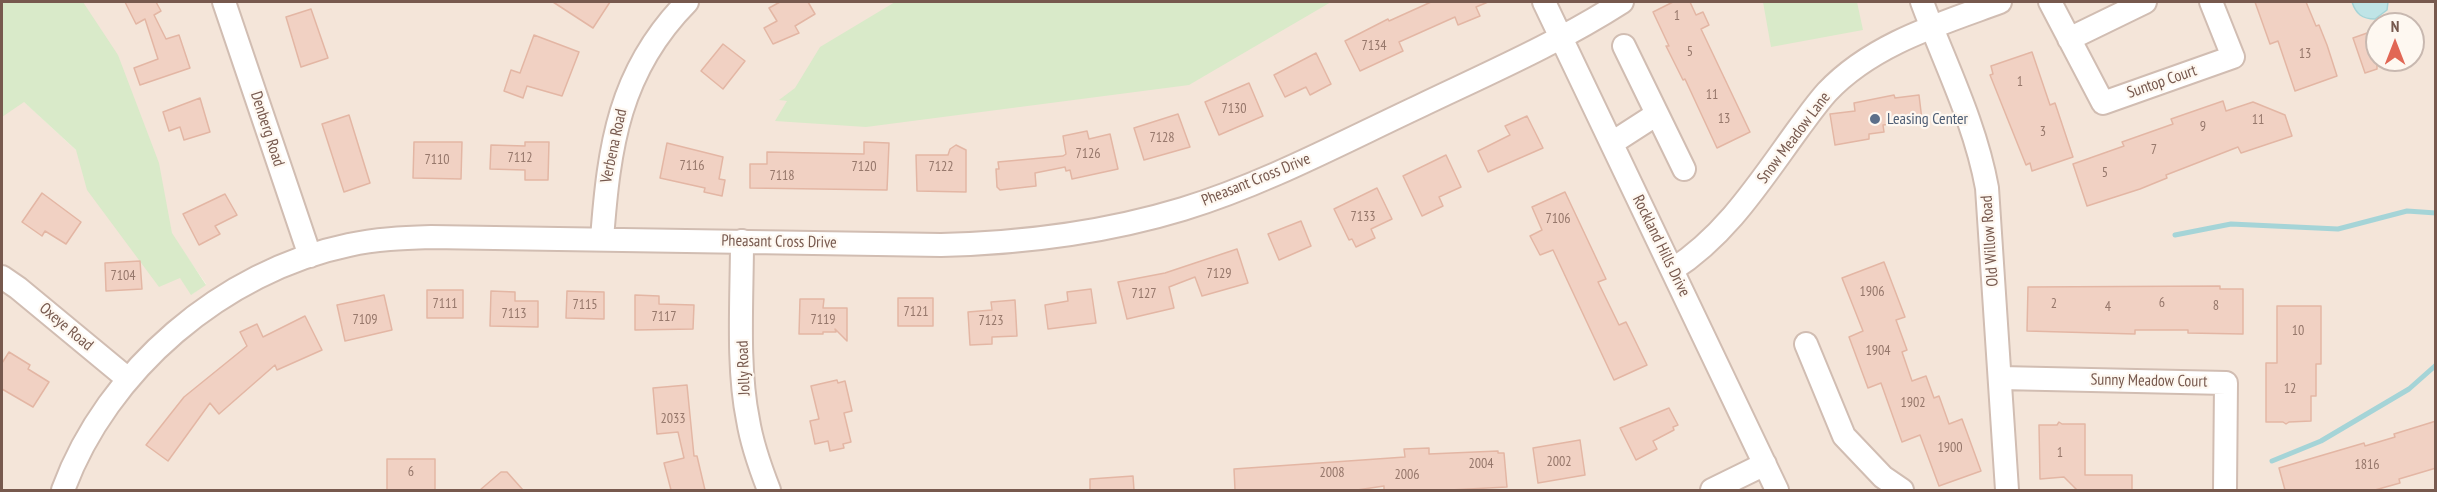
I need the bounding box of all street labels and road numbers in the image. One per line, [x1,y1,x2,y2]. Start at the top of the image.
street label: Suntop Court [2125,61,2199,103]
street label: Snow Meadow Lane [1753,88,1835,188]
street label: Denberg Road [246,89,288,169]
street label: Verbena Road [597,107,631,185]
street label: Pheasant Cross Drive [1199,149,1313,211]
street label: Rockland Hills Drive [1628,192,1694,300]
street label: Old Willow Road [1977,195,2003,287]
street label: Pheasant Cross Drive [721,231,837,253]
street label: Oxeye Road [35,299,97,355]
street label: Jolly Road [733,340,755,396]
street label: Sunny Meadow Court [2090,370,2208,392]

